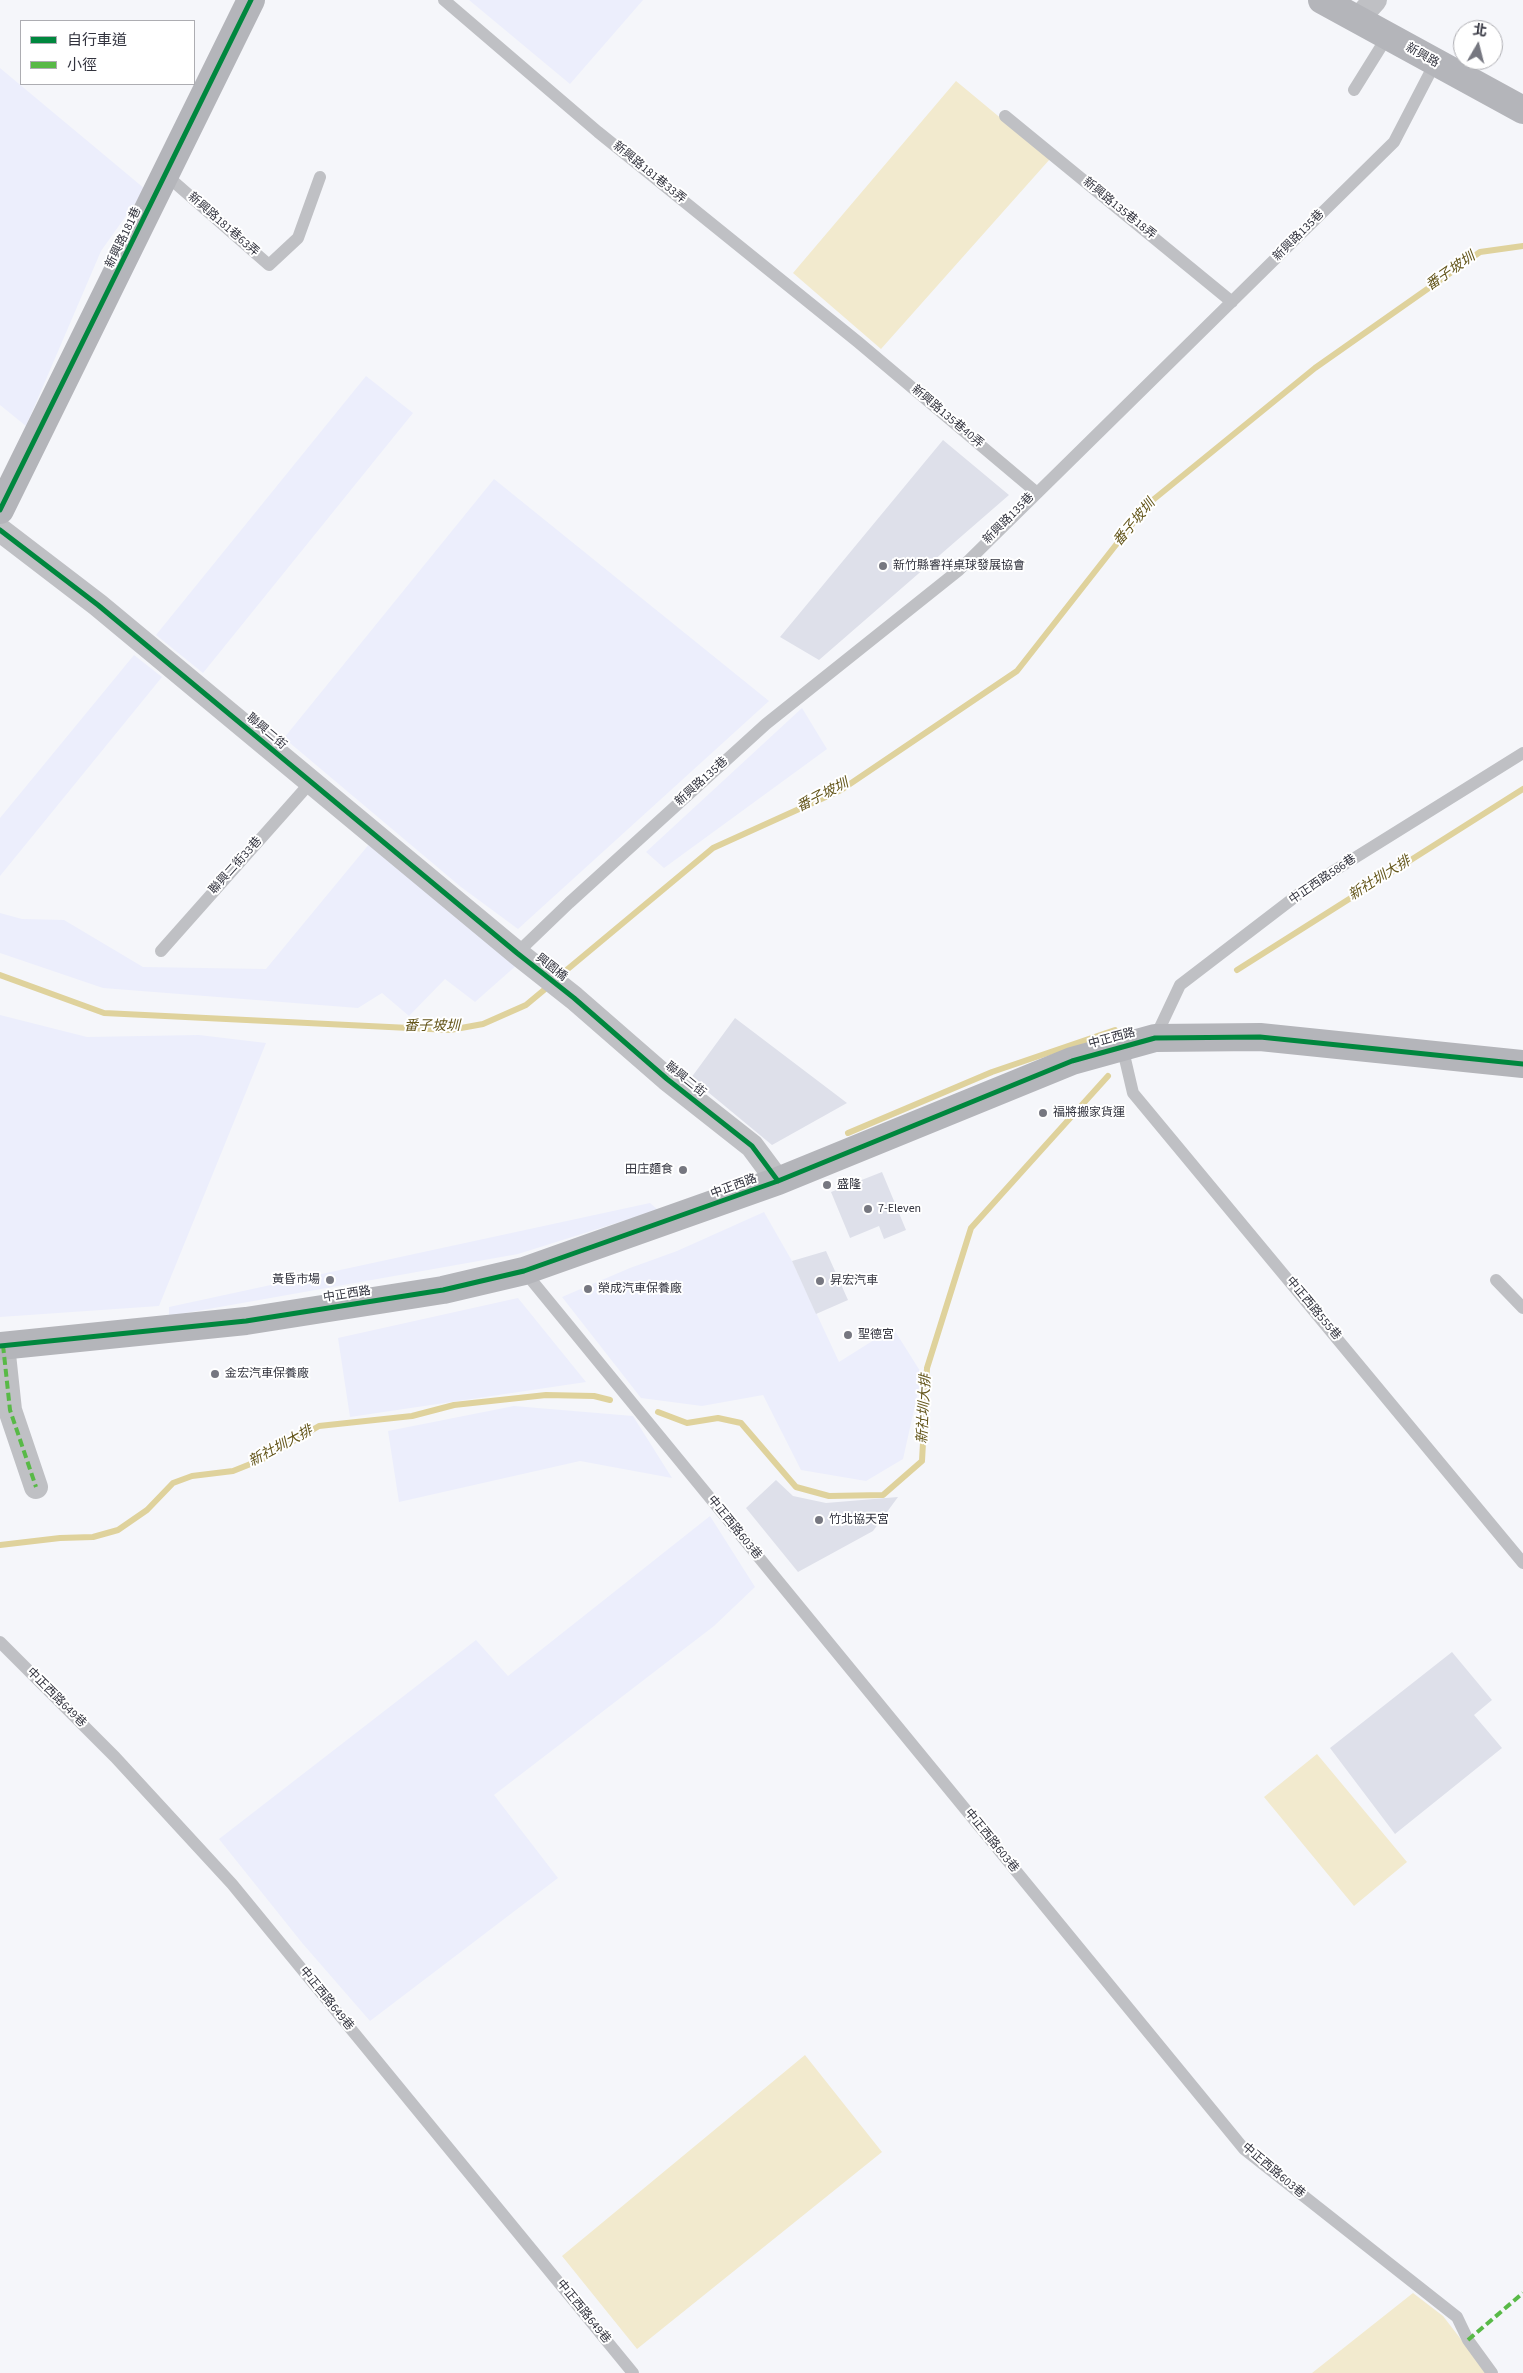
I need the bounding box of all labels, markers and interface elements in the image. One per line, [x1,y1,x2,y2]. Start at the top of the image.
legend [20,20,195,85]
north arrow [1453,20,1503,70]
text: 北 [1472,20,1488,42]
text: 自行車道 [67,30,127,51]
street label: 新興路 [1403,41,1441,71]
text: 小徑 [67,55,97,76]
street label: 新興路181巷33弄 [610,139,688,207]
street label: 新興路135巷18弄 [1080,175,1158,243]
street label: 新興路181巷63弄 [184,190,262,260]
street label: 新興路181巷 [103,205,145,271]
street label: 新興路135巷 [1271,208,1327,264]
water label: 番子坡圳 [1423,249,1479,295]
street label: 新興路135巷40弄 [908,383,986,451]
street label: 新興路135巷 [981,491,1037,547]
water label: 番子坡圳 [1111,496,1159,550]
place label: 新竹縣睿祥桌球發展協會 [893,559,1025,573]
marker: 新竹縣睿祥桌球發展協會 [877,560,889,572]
street label: 聯興二街 [243,711,289,753]
street label: 新興路135巷 [673,755,731,809]
water label: 番子坡圳 [794,776,852,816]
street label: 聯興二街33巷 [207,834,265,898]
street label: 中正西路586巷 [1287,852,1359,908]
water label: 新社圳大排 [1346,853,1414,905]
street label: 興園橋 [532,951,570,985]
water label: 番子坡圳 [404,1019,460,1035]
street label: 中正西路 [1087,1026,1137,1052]
street label: 聯興二街 [662,1059,708,1101]
place label: 福將搬家貨運 [1053,1106,1125,1120]
marker: 福將搬家貨運 [1037,1107,1049,1119]
place label: 田庄麵食 [625,1163,673,1177]
marker: 田庄麵食 [677,1164,689,1176]
street label: 中正西路 [709,1172,759,1202]
place label: 盛隆 [837,1178,861,1192]
marker: 盛隆 [821,1179,833,1191]
place label: 7-Eleven [878,1202,921,1216]
marker: 7-Eleven [862,1203,874,1215]
place label: 黃昏市場 [272,1273,320,1287]
marker: 黃昏市場 [324,1274,336,1286]
place label: 昇宏汽車 [830,1274,878,1288]
marker: 昇宏汽車 [814,1275,826,1287]
street label: 中正西路555巷 [1282,1275,1344,1343]
place label: 榮成汽車保養廠 [598,1282,682,1296]
marker: 榮成汽車保養廠 [582,1283,594,1295]
street label: 中正西路 [322,1284,372,1306]
place label: 聖德宮 [858,1328,894,1342]
marker: 聖德宮 [842,1329,854,1341]
place label: 金宏汽車保養廠 [225,1367,309,1381]
marker: 金宏汽車保養廠 [209,1368,221,1380]
water label: 新社圳大排 [915,1374,935,1444]
water label: 新社圳大排 [246,1423,316,1471]
street label: 中正西路603巷 [704,1493,764,1563]
place label: 竹北協天宮 [829,1513,889,1527]
marker: 竹北協天宮 [813,1514,825,1526]
street label: 中正西路649巷 [23,1665,89,1731]
street label: 中正西路603巷 [961,1806,1021,1876]
street label: 中正西路649巷 [296,1964,356,2034]
street label: 中正西路603巷 [1239,2140,1307,2202]
street label: 中正西路649巷 [553,2277,613,2347]

